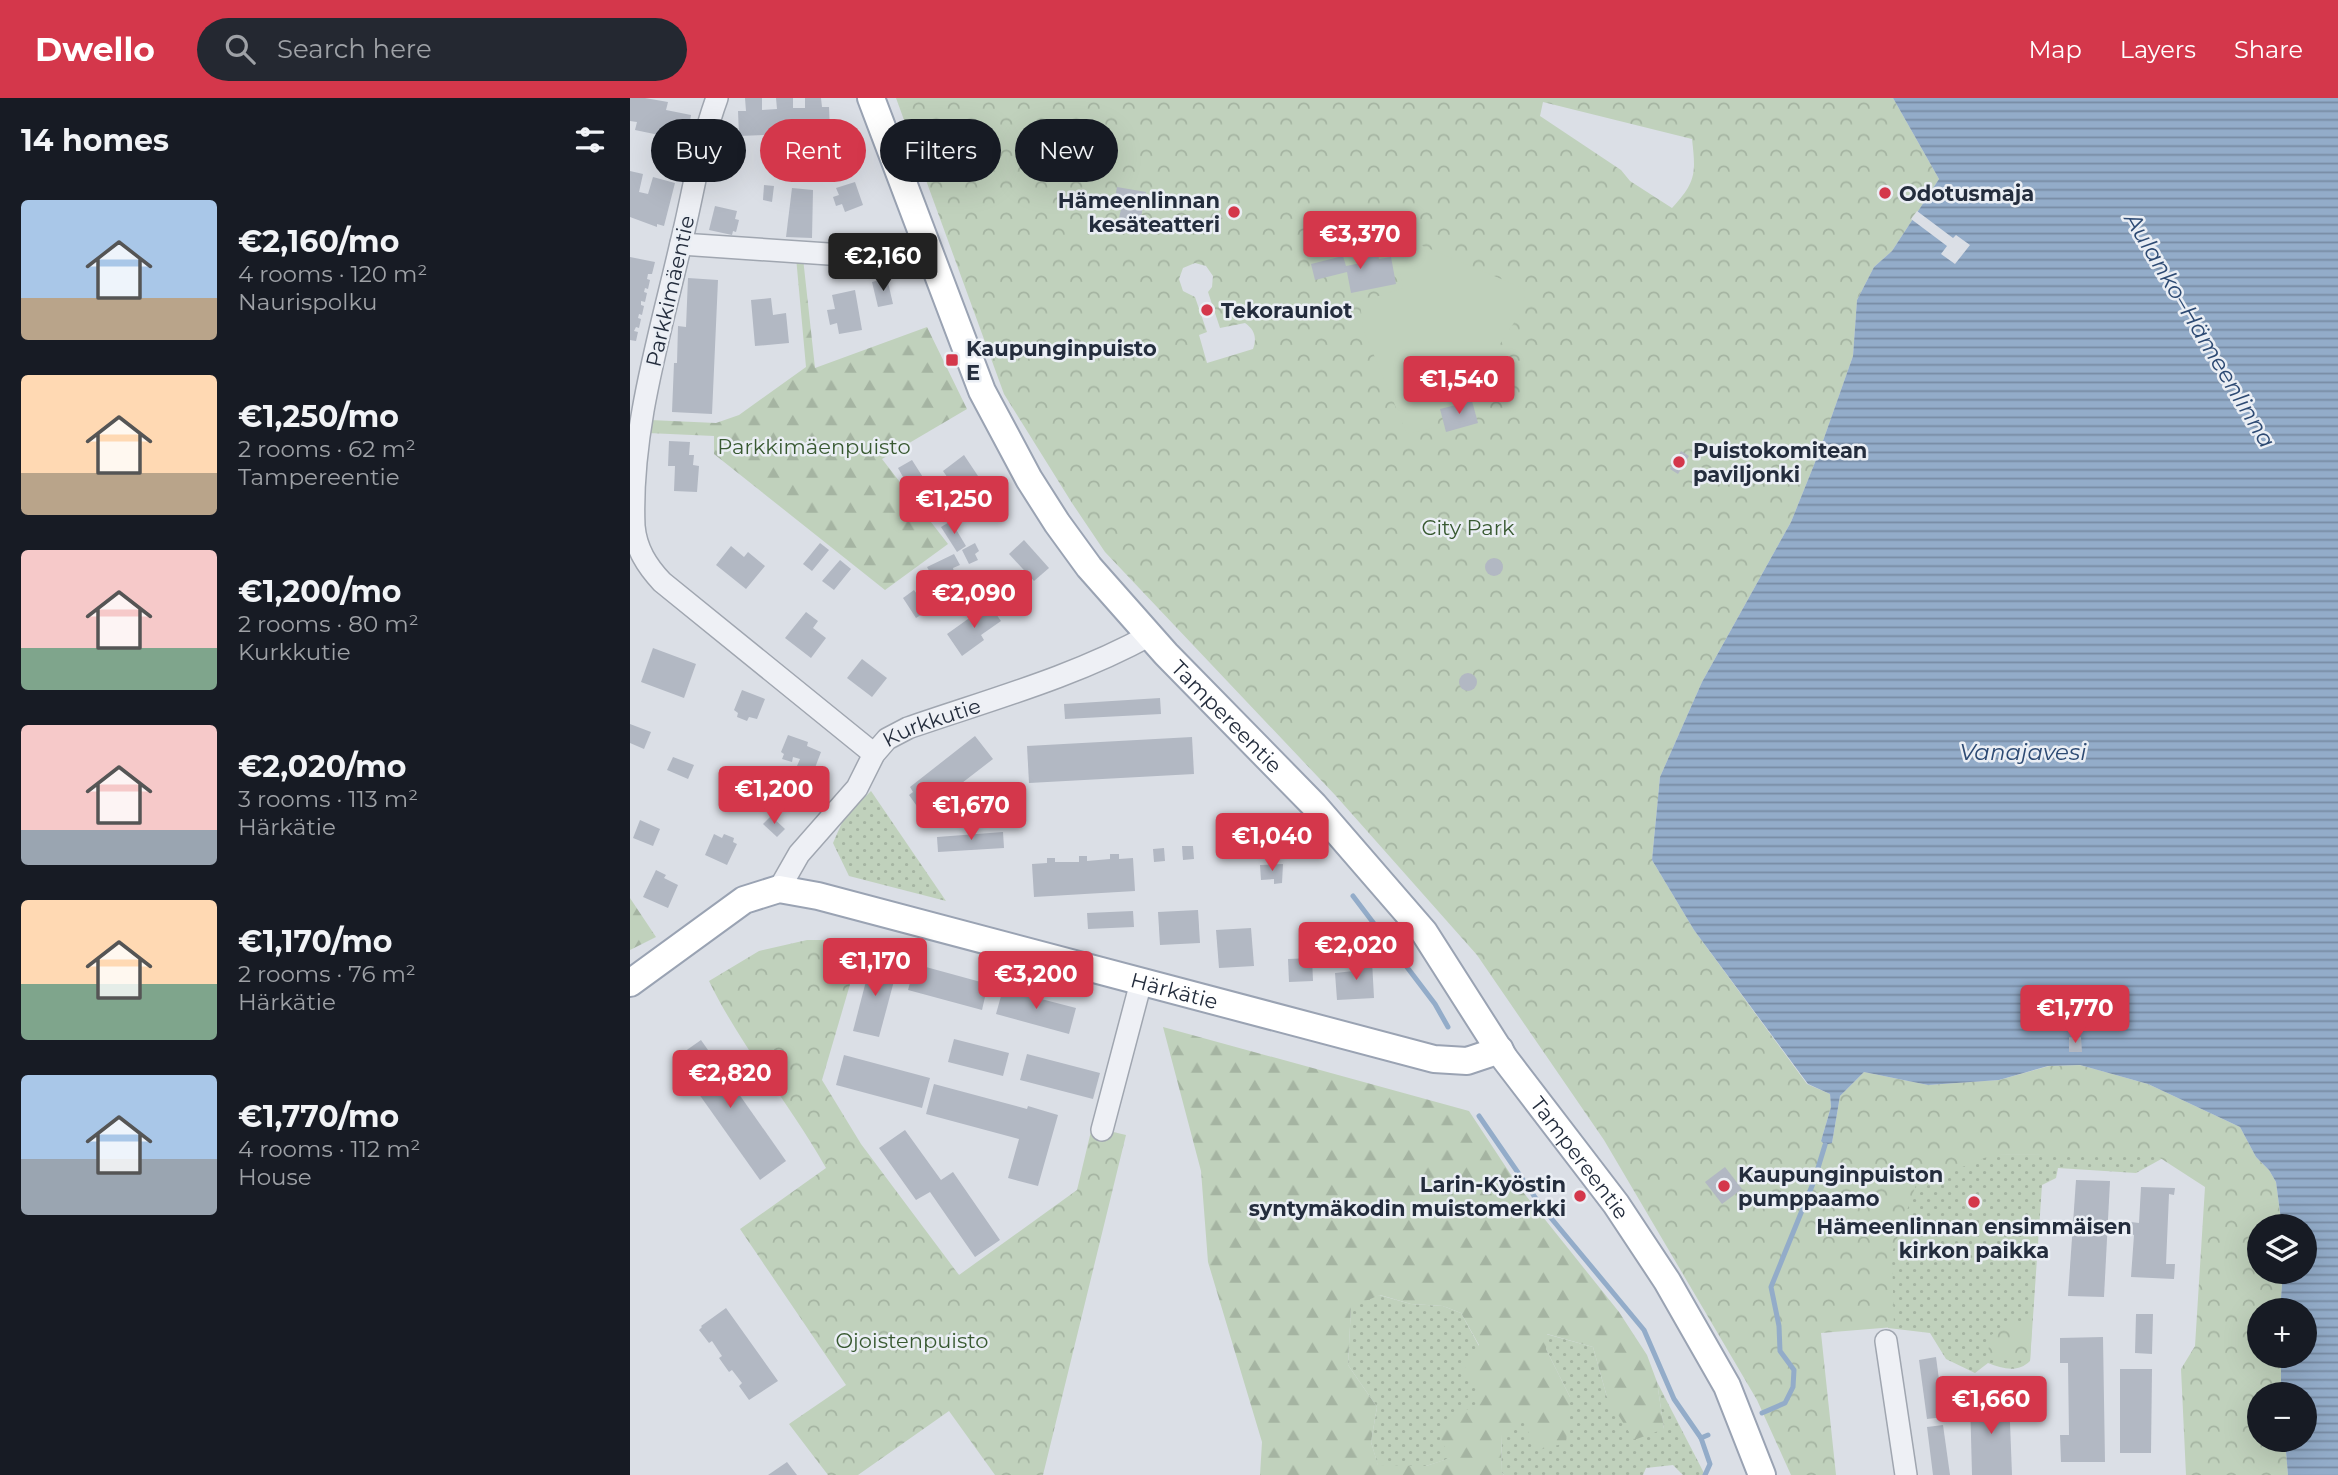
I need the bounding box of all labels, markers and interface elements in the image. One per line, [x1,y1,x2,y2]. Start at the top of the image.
search box [197,18,687,81]
text: Dwello [35,29,155,69]
icon: search [221,30,259,68]
text: Search here [277,33,432,65]
text: Map [2028,35,2082,64]
text: Layers [2120,35,2196,64]
text: Share [2234,35,2303,64]
chip: Buy [651,119,746,182]
chip: Rent [760,119,866,182]
chip: Filters [880,119,1001,182]
chip: New [1015,119,1118,182]
icon: filters [571,121,609,159]
text: 14 homes [21,122,169,159]
place label: Odotusmaja [1899,181,2034,206]
marker: Odotusmaja [1877,185,1893,201]
place label: Hämeenlinnan kesäteatteri [1058,188,1220,237]
marker: Hämeenlinnan kesäteatteri [1226,204,1242,220]
water label: Aulanko–Hämeenlinna [2118,206,2281,453]
pin: €3,370 [1303,212,1417,271]
street label: Parkkimäentie [640,213,700,369]
text: €3,370 [1319,220,1401,248]
text: €2,160/mo [238,223,399,260]
icon: home [77,228,161,312]
pin: €2,160 [826,234,940,293]
text: €2,160 [844,242,922,270]
text: 4 rooms · 120 m² [238,260,427,288]
text: Naurispolku [238,288,377,316]
place label: Tekorauniot [1221,298,1352,323]
marker: Tekorauniot [1199,302,1215,318]
place label: Kaupunginpuisto E [966,336,1157,385]
marker: Kaupunginpuisto E [944,352,960,368]
pin: €1,540 [1402,356,1516,416]
text: €1,540 [1419,365,1499,393]
text: €1,250/mo [238,398,399,435]
icon: home [77,403,161,487]
park label: Parkkimäenpuisto [717,434,911,459]
text: 2 rooms · 62 m² [238,435,416,463]
place label: Puistokomitean paviljonki [1693,438,1867,487]
marker: Puistokomitean paviljonki [1671,454,1687,470]
text: Tampereentie [238,463,400,491]
pin: €1,250 [897,476,1011,536]
text: €1,250 [915,485,993,513]
park label: City Park [1422,515,1515,540]
pin: €2,090 [917,570,1031,630]
text: €1,200/mo [238,573,401,610]
icon: home [77,578,161,662]
text: €2,090 [932,579,1016,607]
text: 2 rooms · 80 m² [238,610,419,638]
text: Kurkkutie [238,638,351,666]
street label: Tampereentie [1166,655,1288,778]
street label: Kurkkutie [878,692,984,752]
water label: Vanajavesi [1960,738,2087,766]
text: €2,020/mo [238,748,407,785]
icon: home [77,753,161,837]
pin: €1,200 [717,766,831,826]
text: €1,200 [735,775,813,803]
pin: €1,670 [914,782,1028,842]
text: 3 rooms · 113 m² [238,785,418,813]
text: €1,670 [932,791,1010,819]
text: Härkätie [238,813,336,841]
pin: €1,040 [1215,814,1329,873]
text: €1,040 [1232,822,1312,850]
pin: €2,020 [1299,922,1413,982]
text: €1,170/mo [238,923,392,960]
icon: home [77,928,161,1012]
text: €2,020 [1315,931,1397,959]
pin: €1,170 [818,939,932,998]
text: €1,170 [839,947,911,975]
pin: €3,200 [979,951,1093,1011]
text: 2 rooms · 76 m² [238,960,416,988]
text: €3,200 [994,960,1078,988]
street label: Härkätie [1128,967,1221,1014]
pin: €1,770 [2018,986,2132,1045]
text: Härkätie [238,988,336,1016]
text: €1,770 [2036,994,2114,1022]
pin: €2,820 [673,1051,787,1110]
text: €2,820 [689,1059,772,1087]
street label: Tampereentie [1526,1091,1635,1224]
text: €1,770/mo [238,1098,399,1135]
icon: home [77,1103,161,1187]
text: 4 rooms · 112 m² [238,1135,420,1163]
place label: Kaupunginpuiston pumppaamo [1738,1162,1943,1211]
text: House [238,1163,312,1191]
place label: Larin-Kyöstin syntymäkodin muistomerkki [1249,1172,1566,1221]
marker: Kaupunginpuiston pumppaamo [1716,1178,1732,1194]
marker: Larin-Kyöstin syntymäkodin muistomerkki [1572,1188,1588,1204]
marker: Hämeenlinnan ensimmäisen kirkon paikka [1966,1194,1982,1210]
place label: Hämeenlinnan ensimmäisen kirkon paikka [1816,1214,2132,1263]
map controls [2247,1214,2317,1452]
button: layers [2247,1214,2317,1284]
button: + [2247,1298,2317,1368]
park label: Ojoistenpuisto [836,1328,989,1353]
pin: €1,660 [1934,1376,2048,1436]
button: − [2247,1382,2317,1452]
text: €1,660 [1952,1385,2030,1413]

